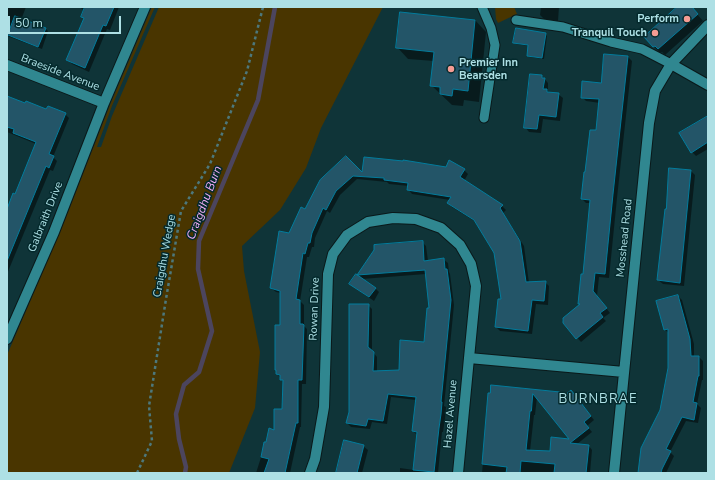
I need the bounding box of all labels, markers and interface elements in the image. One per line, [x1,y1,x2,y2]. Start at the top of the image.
scale bar [10,8,123,34]
place label: Perform [637,12,679,26]
marker: Perform [682,14,692,24]
text: 50 m [15,15,43,31]
place label: Tranquil Touch [572,26,647,40]
marker: Tranquil Touch [650,28,660,38]
street label: Braeside Avenue [19,52,101,94]
place label: Premier Inn Bearsden [459,56,518,82]
marker: Premier Inn Bearsden [446,64,456,74]
water label: Craigdhu Burn [184,164,226,242]
street label: Galbraith Drive [26,180,66,254]
street label: Mosshead Road [614,198,636,278]
street label: Craigdhu Wedge [151,214,179,298]
street label: Rowan Drive [307,277,323,341]
street label: Hazel Avenue [441,379,461,449]
district label: BURNBRAE [559,392,637,408]

